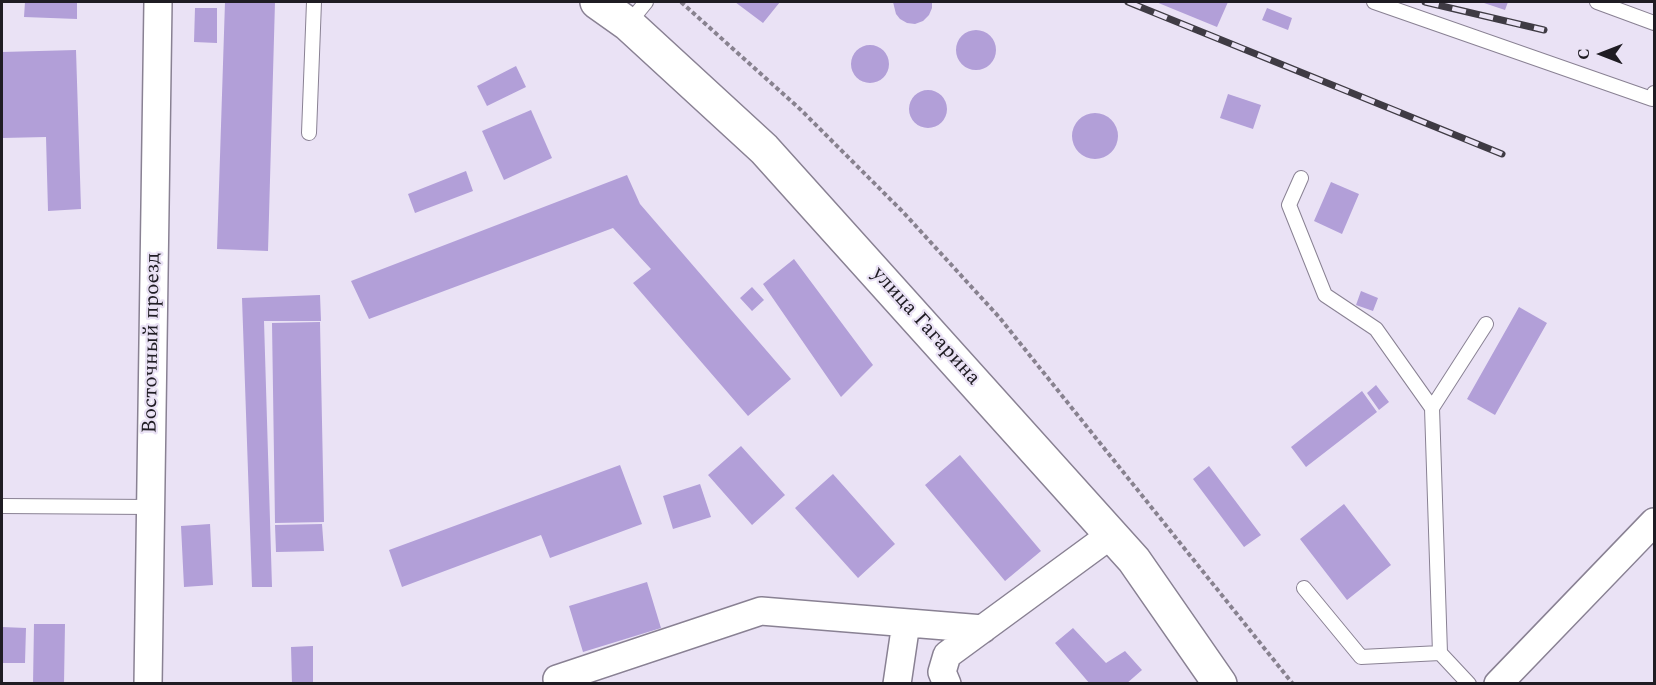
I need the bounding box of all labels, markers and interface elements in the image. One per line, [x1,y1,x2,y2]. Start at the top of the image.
north arrow [1572,24,1632,84]
text: С [1572,48,1596,60]
street label: Восточный проезд [139,252,167,434]
street label: улица Гагарина [865,263,985,391]

